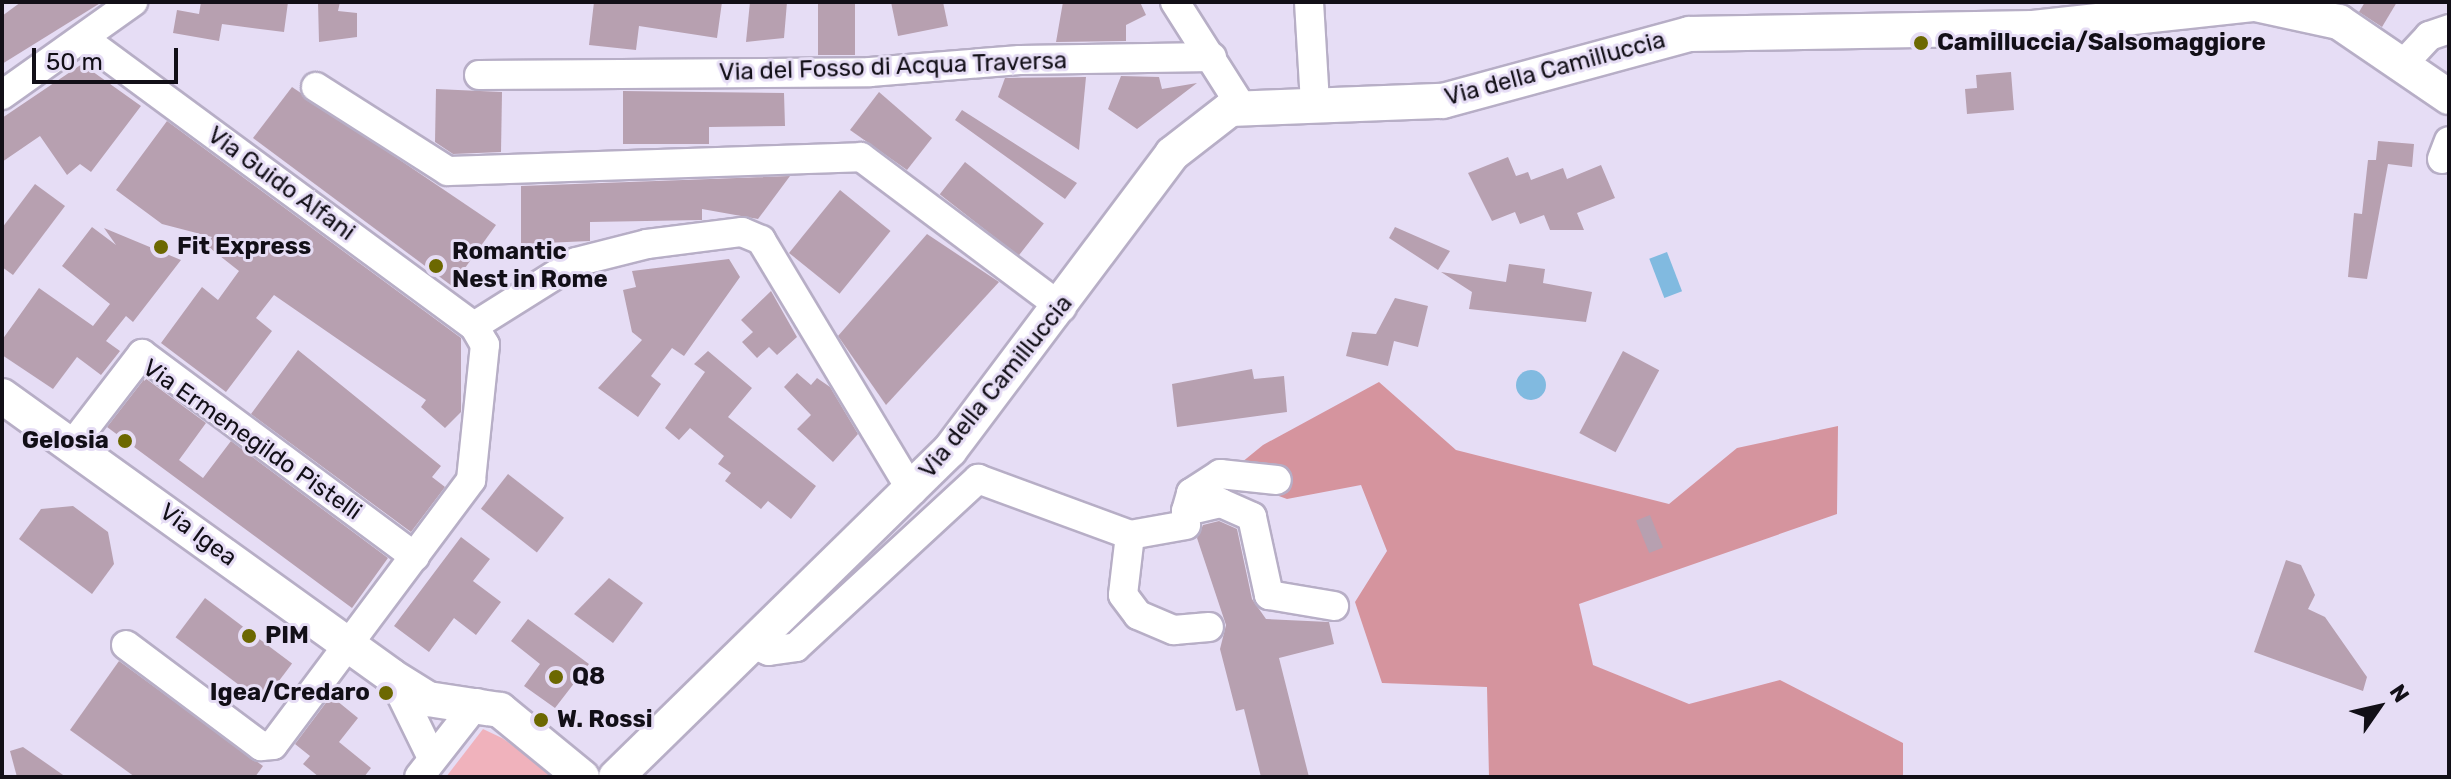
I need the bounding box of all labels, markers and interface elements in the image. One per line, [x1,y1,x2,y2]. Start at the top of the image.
street label: Via della Camilluccia [1442,26,1668,112]
place label: Camilluccia/Salsomaggiore [1937,29,2266,57]
scale bar [36,32,182,82]
marker: Camilluccia/Salsomaggiore [1912,34,1930,52]
street label: Via del Fosso di Acqua Traversa [718,47,1068,87]
text: 50 m [46,48,103,76]
street label: Via Guido Alfani [201,121,361,247]
place label: Fit Express [177,233,311,261]
marker: Fit Express [152,238,170,256]
place label: Romantic Nest in Rome [452,238,608,294]
marker: Romantic Nest in Rome [427,257,445,275]
street label: Via della Camilluccia [913,290,1079,484]
street label: Via Ermenegildo Pistelli [137,353,367,527]
place label: Gelosia [22,427,109,455]
marker: Gelosia [116,432,134,450]
street label: Via Igea [154,497,242,573]
place label: PIM [265,622,309,650]
marker: PIM [240,627,258,645]
place label: Q8 [572,663,605,691]
north arrow [2339,667,2419,747]
marker: Q8 [547,668,565,686]
place label: Igea/Credaro [210,679,370,707]
text: N [2384,679,2415,707]
marker: Igea/Credaro [377,684,395,702]
place label: W. Rossi [557,706,653,734]
marker: W. Rossi [532,711,550,729]

